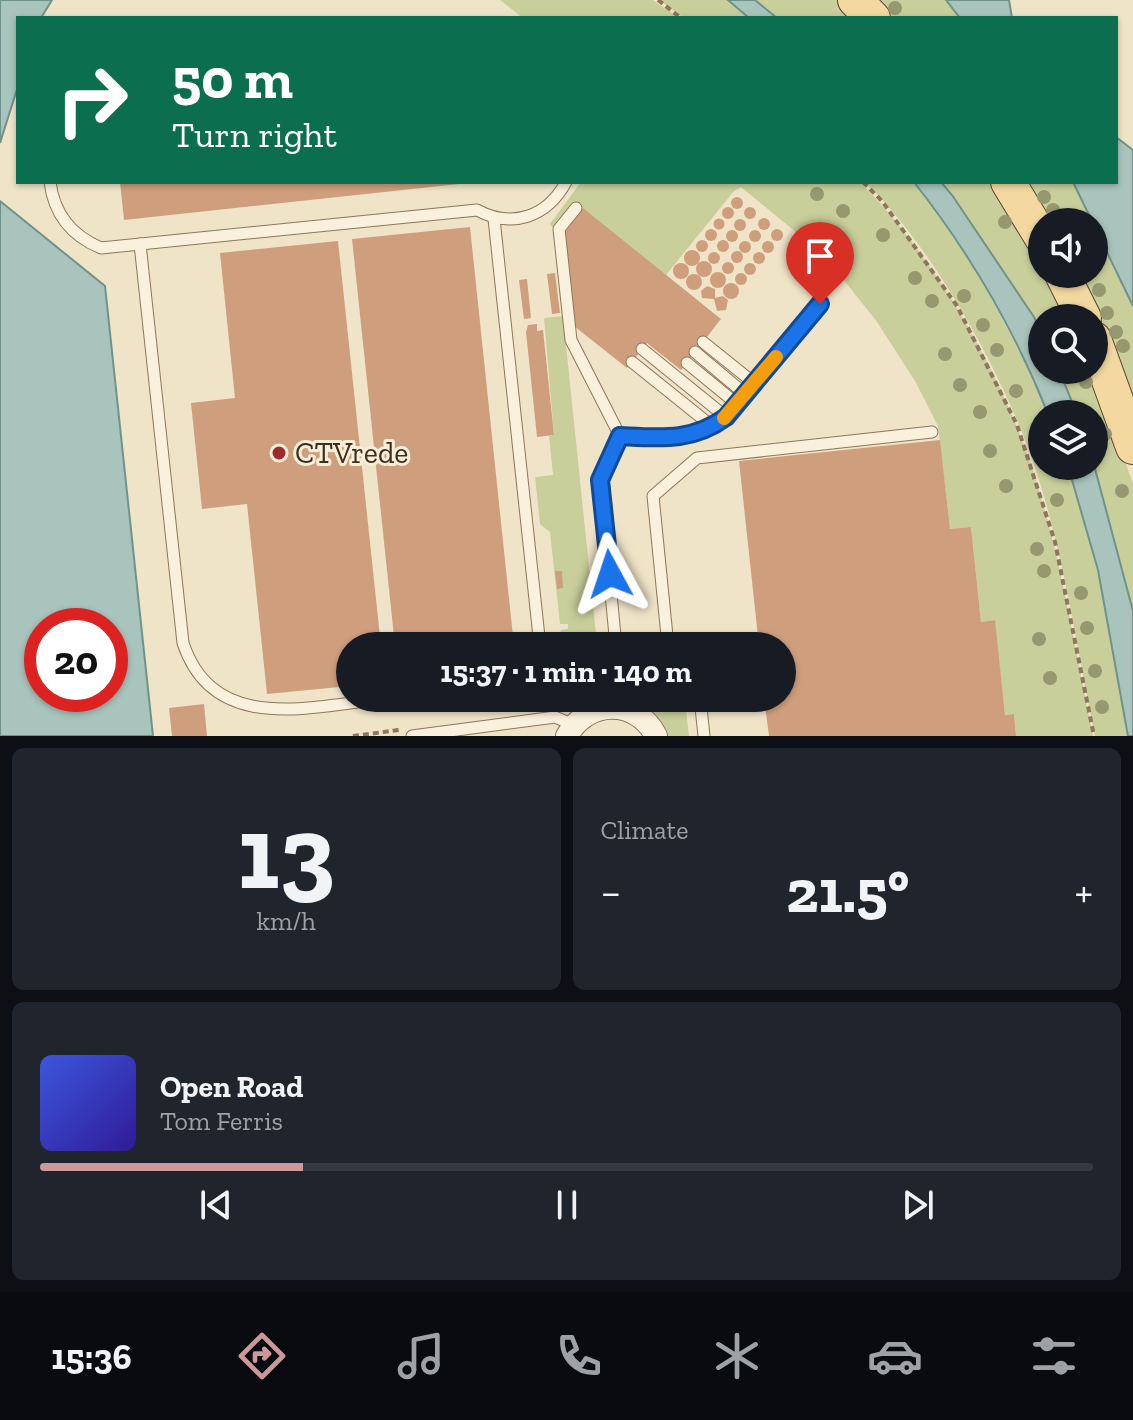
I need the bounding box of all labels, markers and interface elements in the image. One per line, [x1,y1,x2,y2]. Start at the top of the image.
text: 50 m [172,45,293,112]
icon: right [40,48,144,152]
text: Turn right [172,113,337,156]
map controls [1028,208,1108,480]
button: sound [1028,208,1108,288]
pin [786,222,854,304]
icon: arrive [798,234,842,278]
button: search [1028,304,1108,384]
button: layers [1028,400,1108,480]
place label: CTVrede [295,435,408,471]
marker: CTVrede [270,444,288,462]
position arrow [568,532,652,616]
speed limit sign: 20 [24,608,128,712]
text: 15:37 · 1 min · 140 m [440,654,692,690]
text: 13 [238,790,335,915]
text: Climate [601,814,688,846]
text: 21.5° [786,855,909,927]
text: − [601,865,621,918]
text: + [1074,865,1093,918]
text: km/h [257,905,316,937]
text: Open Road [160,1069,303,1105]
text: Tom Ferris [160,1105,283,1137]
icon: previous [194,1183,238,1227]
icon: pause [545,1183,589,1227]
icon: next [896,1183,940,1227]
icon: directions [234,1328,290,1384]
icon: music [393,1328,449,1384]
icon: phone [551,1328,607,1384]
icon: climate [709,1328,765,1384]
icon: car [867,1328,923,1384]
icon: filters [1026,1328,1082,1384]
text: 15:36 [51,1335,132,1378]

